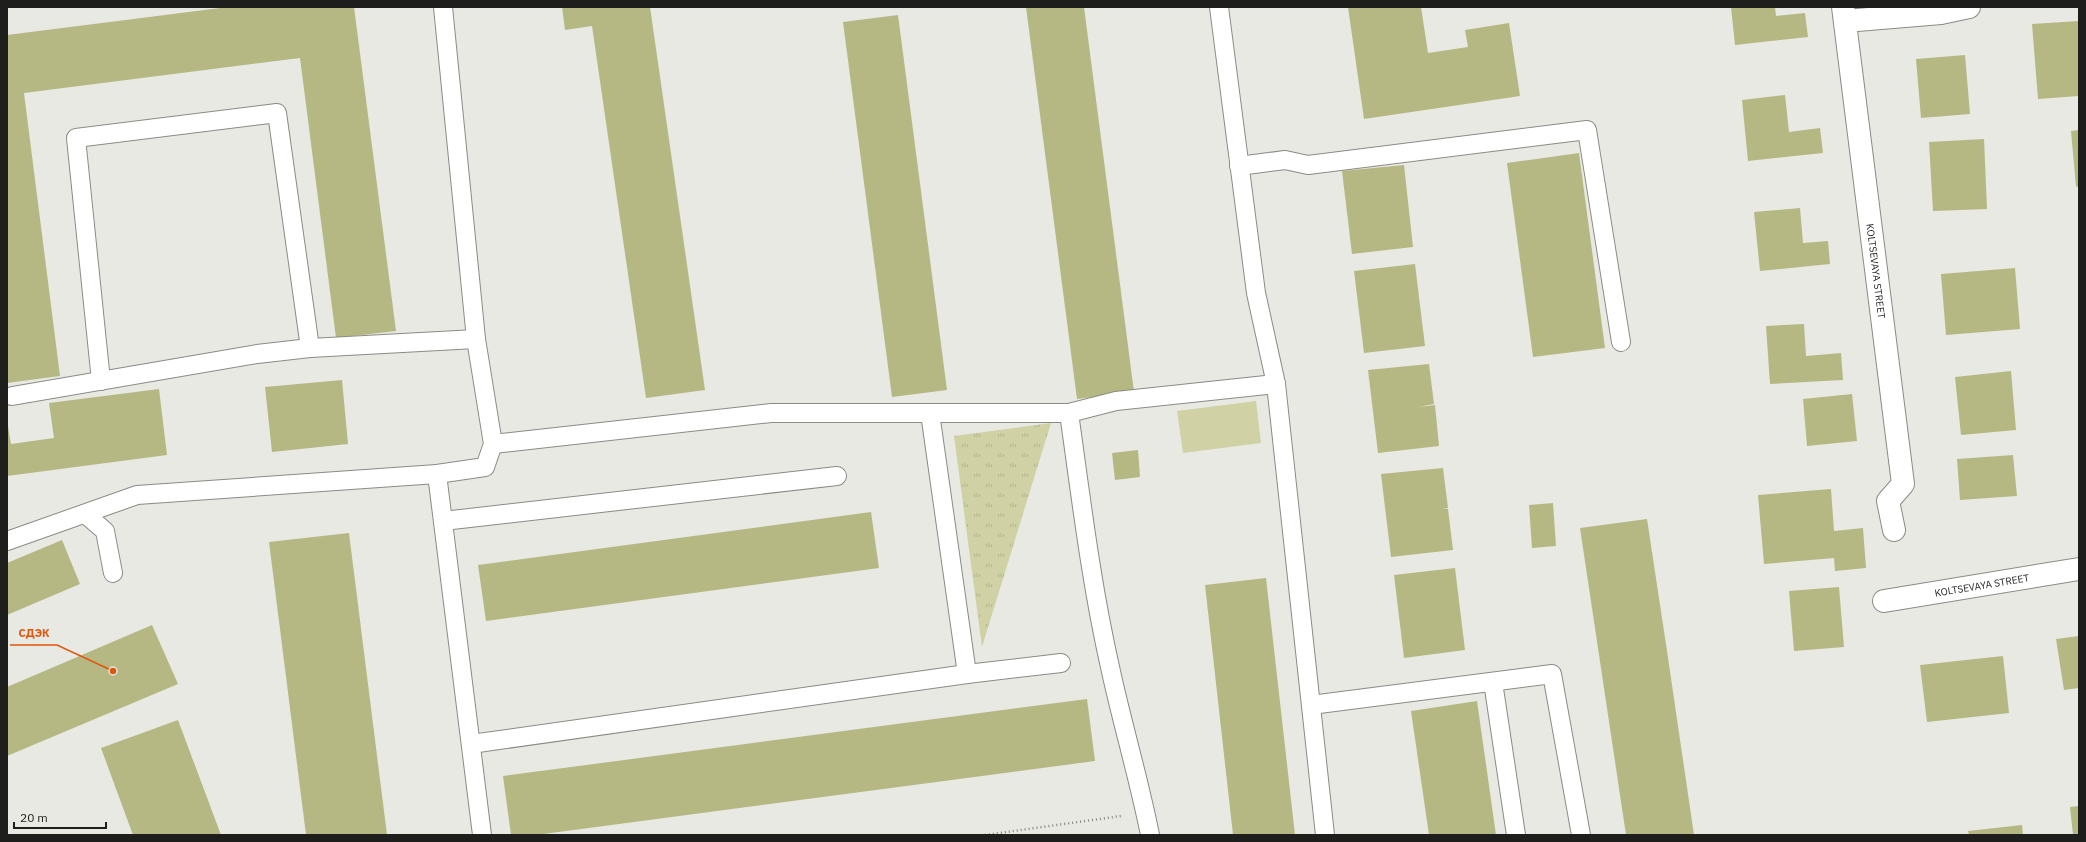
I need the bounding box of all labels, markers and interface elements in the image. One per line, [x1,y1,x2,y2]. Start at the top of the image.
street label: KOLTSEVAYA STREET [1864,223,1889,319]
street label: KOLTSEVAYA STREET [1933,571,2030,599]
callout: СДЭК [10,622,57,645]
text: СДЭК [19,626,49,640]
scale bar [14,804,106,830]
text: 20 m [20,810,48,825]

